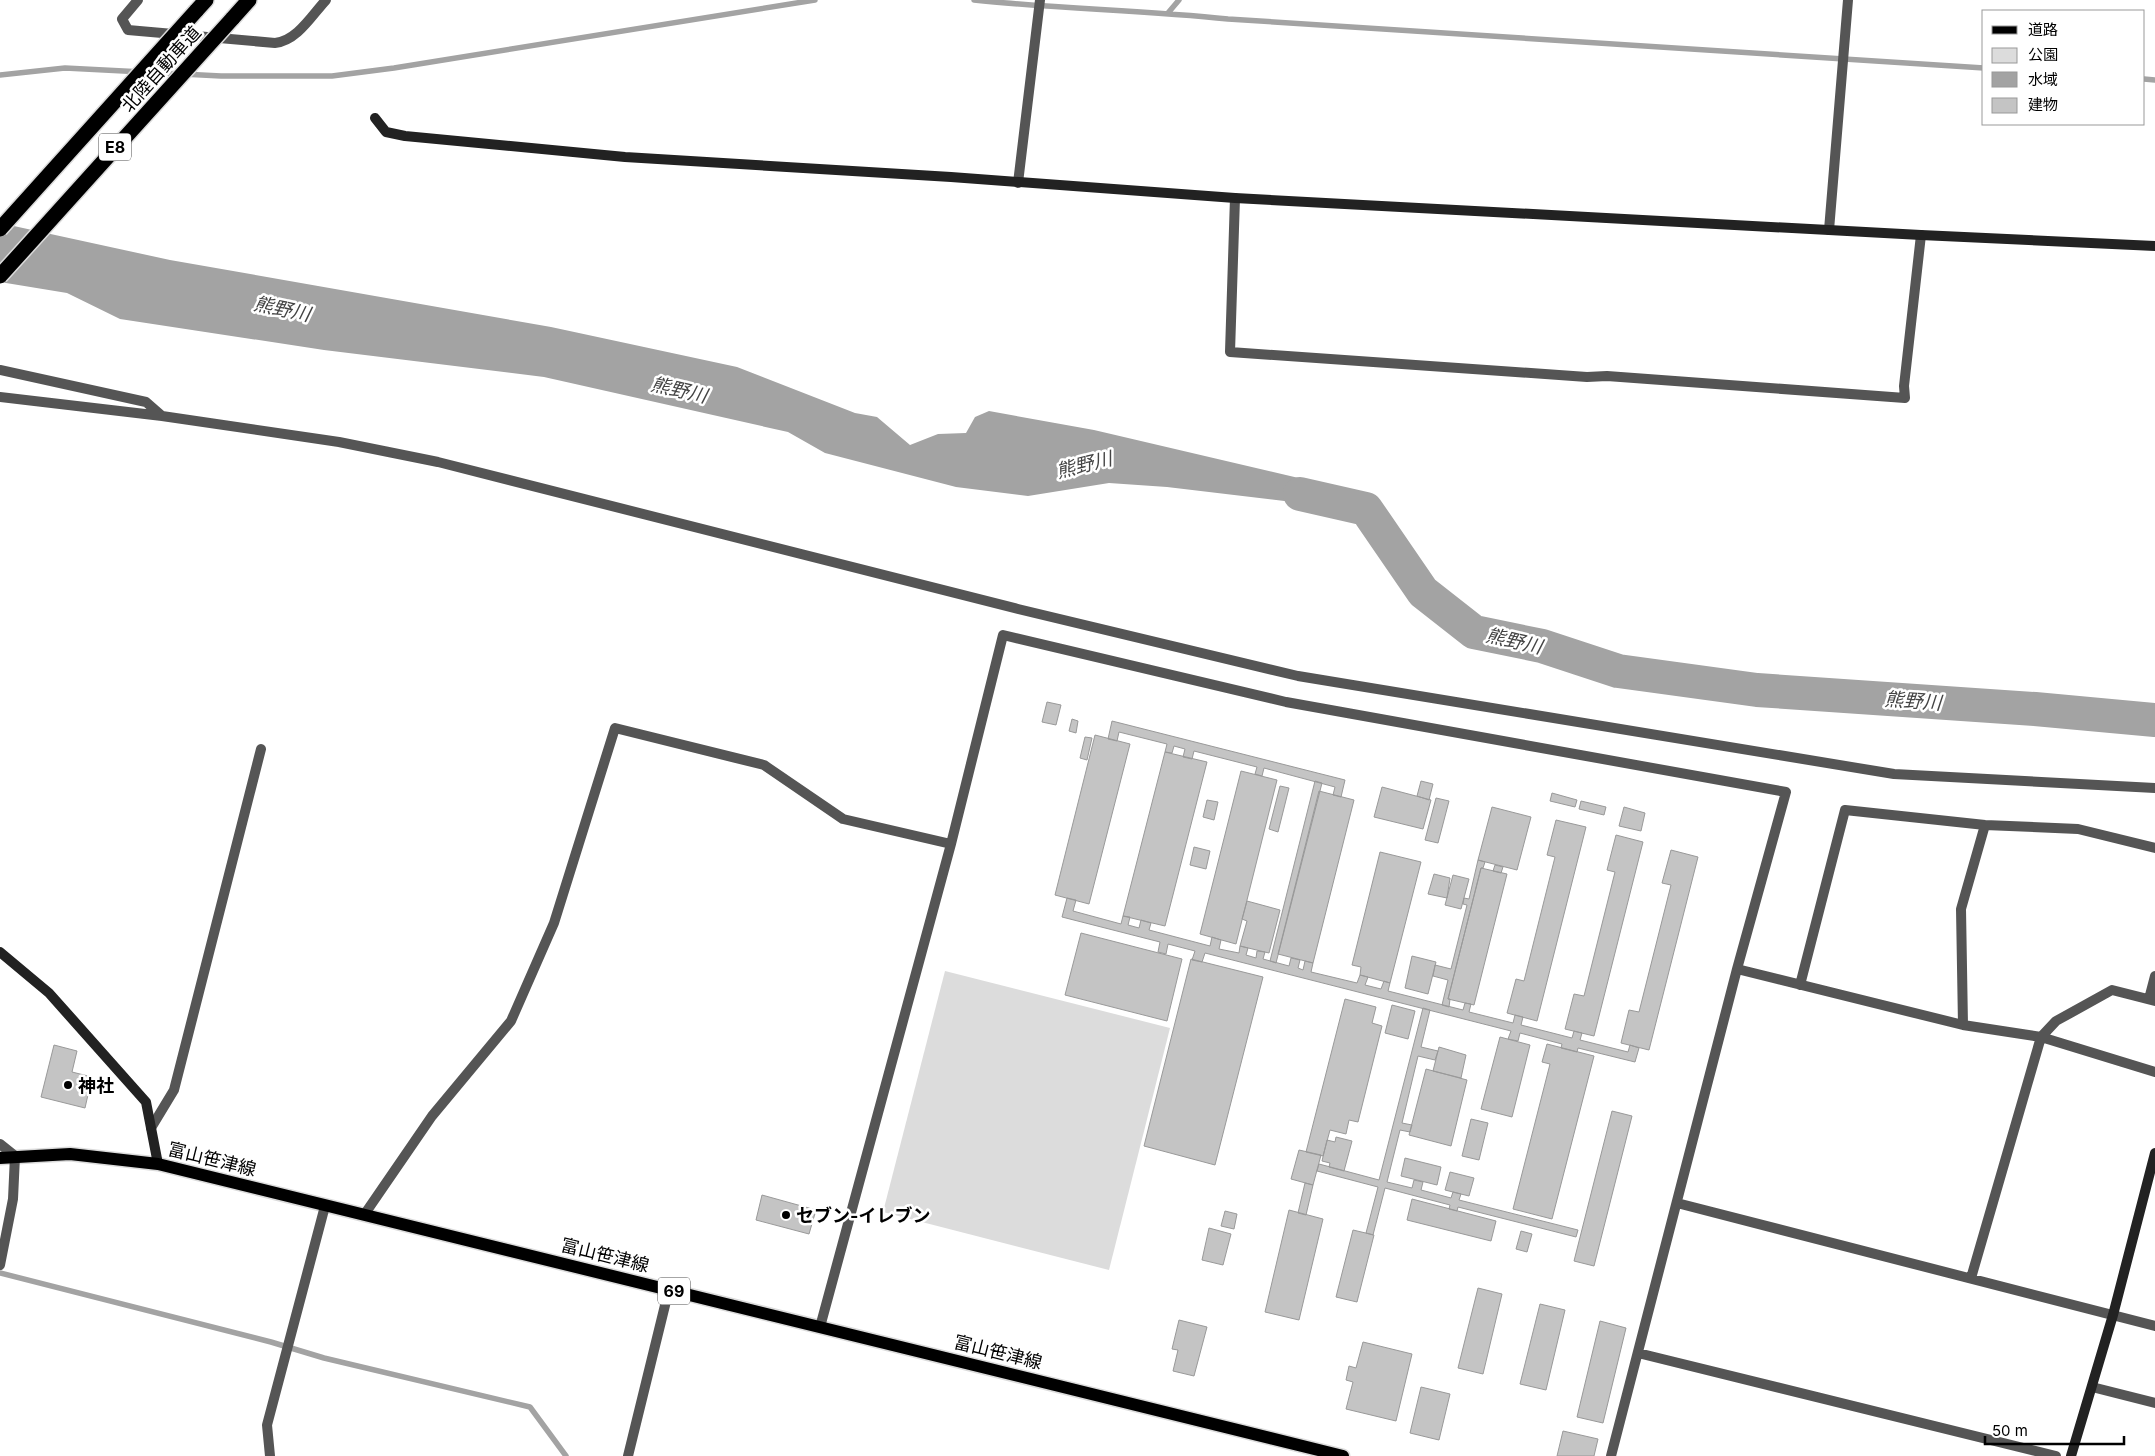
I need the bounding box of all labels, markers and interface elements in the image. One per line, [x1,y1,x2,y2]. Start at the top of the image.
legend [1982,10,2145,125]
text: 道路 [2028,20,2058,39]
street label: 北陸自動車道 [117,22,205,116]
text: 公園 [2028,45,2058,64]
text: 水域 [2028,70,2058,89]
text: 建物 [2028,95,2058,114]
road number: E8 [99,134,131,160]
water label: 熊野川 [252,292,314,327]
water label: 熊野川 [649,372,711,408]
water label: 熊野川 [1054,446,1116,483]
water label: 熊野川 [1484,623,1546,659]
water label: 熊野川 [1884,688,1944,715]
place label: 神社 [78,1075,114,1096]
marker: 神社 [62,1079,74,1091]
street label: 富山笹津線 [166,1138,258,1180]
place label: セブン-イレブン [796,1205,930,1226]
marker: セブン-イレブン [780,1209,792,1221]
street label: 富山笹津線 [559,1234,651,1276]
road number: 69 [658,1278,690,1304]
street label: 富山笹津線 [952,1331,1044,1373]
scale bar [1985,1414,2124,1446]
text: 50 m [1992,1421,2028,1440]

